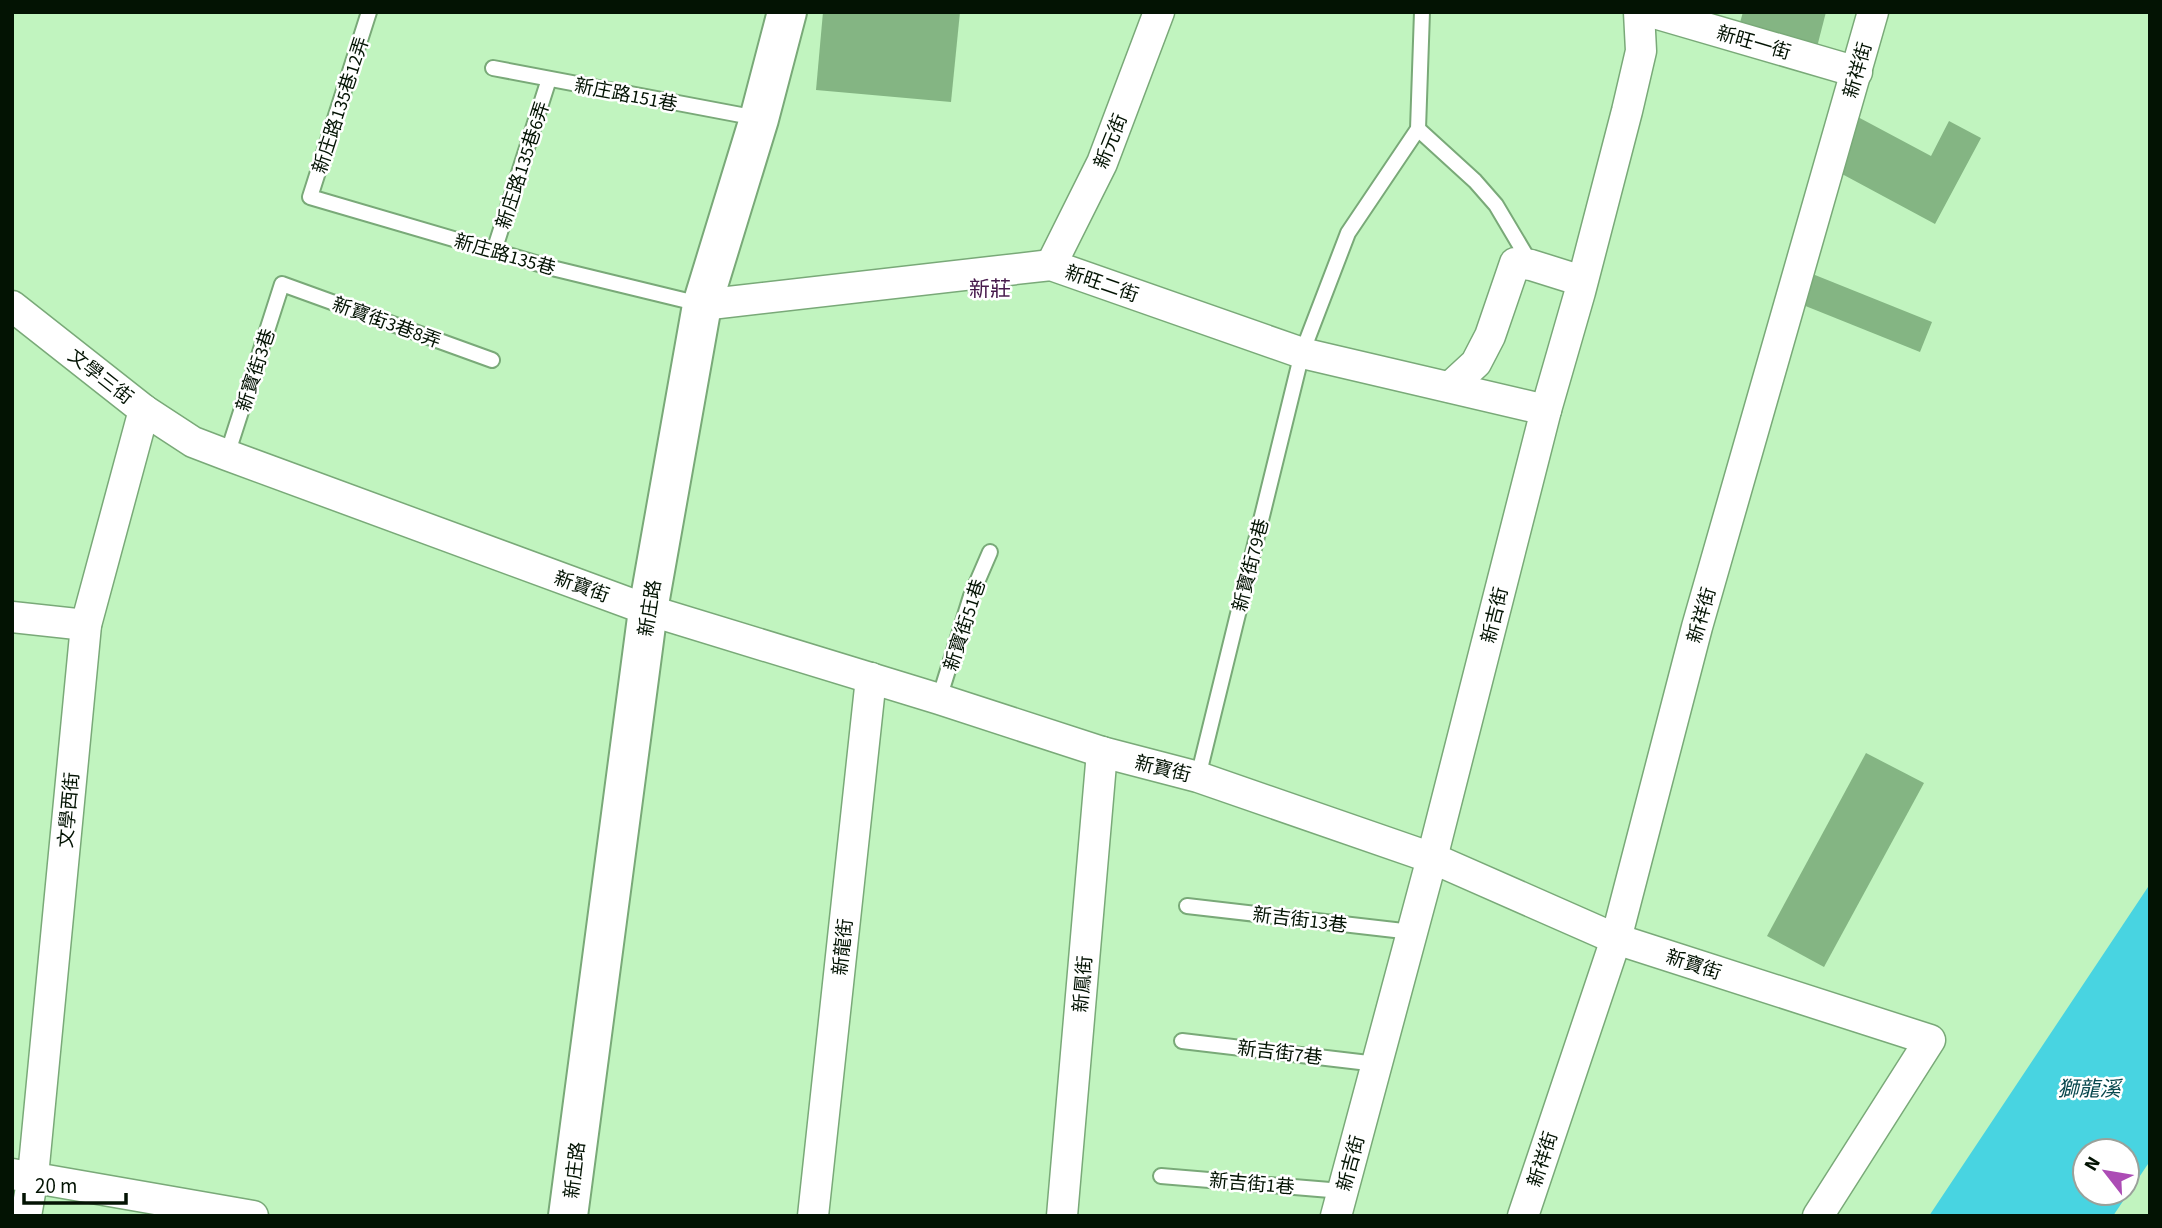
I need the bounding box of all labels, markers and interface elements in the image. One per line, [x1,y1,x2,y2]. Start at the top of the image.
street label: 新旺一街 [1713,20,1794,67]
street label: 新庄路135巷12弄 [307,34,376,177]
street label: 新祥街 [1838,39,1879,102]
street label: 新庄路151巷 [572,72,680,119]
street label: 新庄路135巷6弄 [490,98,557,233]
street label: 新元街 [1088,110,1135,173]
street label: 新庄路135巷 [451,228,558,283]
street label: 新旺二街 [1061,259,1142,310]
district label: 新莊 [969,274,1011,304]
street label: 新寶街3巷8弄 [328,291,445,356]
street label: 新寶街3巷 [230,326,282,415]
street label: 文學三街 [62,343,138,411]
street label: 新寶街79巷 [1227,516,1276,615]
street label: 新寶街 [550,565,613,610]
street label: 新寶街51巷 [938,576,993,675]
street label: 新庄路 [633,578,668,639]
street label: 新吉街 [1475,584,1515,646]
street label: 新祥街 [1682,584,1723,647]
street label: 新寶街 [1132,749,1194,789]
street label: 文學西街 [53,771,86,849]
street label: 新吉街13巷 [1251,901,1349,940]
street label: 新龍街 [827,917,860,977]
street label: 新寶街 [1662,944,1725,987]
street label: 新鳳街 [1068,955,1099,1014]
street label: 新吉街7巷 [1236,1035,1324,1072]
water label: 獅龍溪 [2058,1074,2123,1104]
street label: 新祥街 [1522,1128,1565,1191]
street label: 新吉街 [1331,1132,1372,1194]
north arrow [2071,1137,2141,1207]
street label: 新庄路 [559,1140,592,1200]
text: N [2078,1152,2108,1176]
scale bar [24,1162,126,1206]
street label: 新吉街1巷 [1208,1167,1296,1202]
text: 20 m [35,1171,77,1201]

